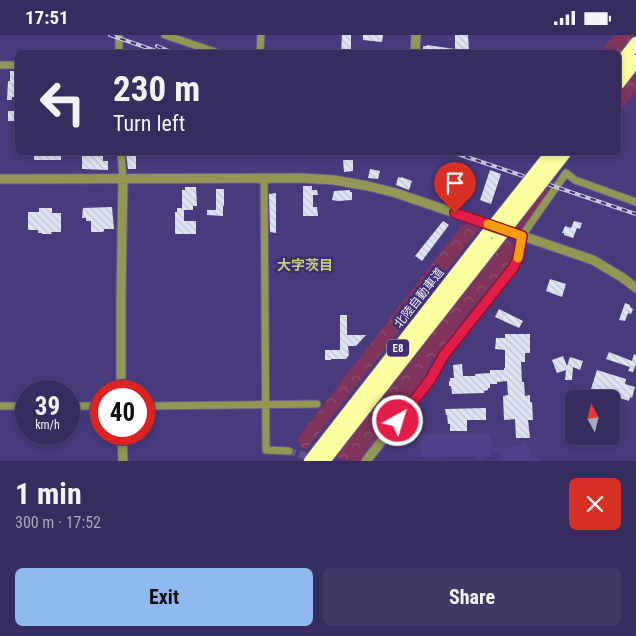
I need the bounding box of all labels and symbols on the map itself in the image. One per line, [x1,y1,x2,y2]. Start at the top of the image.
pin [434,162,476,213]
district label: 大字茨目 [277,257,333,273]
street label: 北陸自動車道 [391,265,447,331]
road number: E8 [387,339,409,357]
speed limit sign: 40 [90,380,155,445]
north arrow [565,390,620,445]
position arrow [371,394,423,446]

